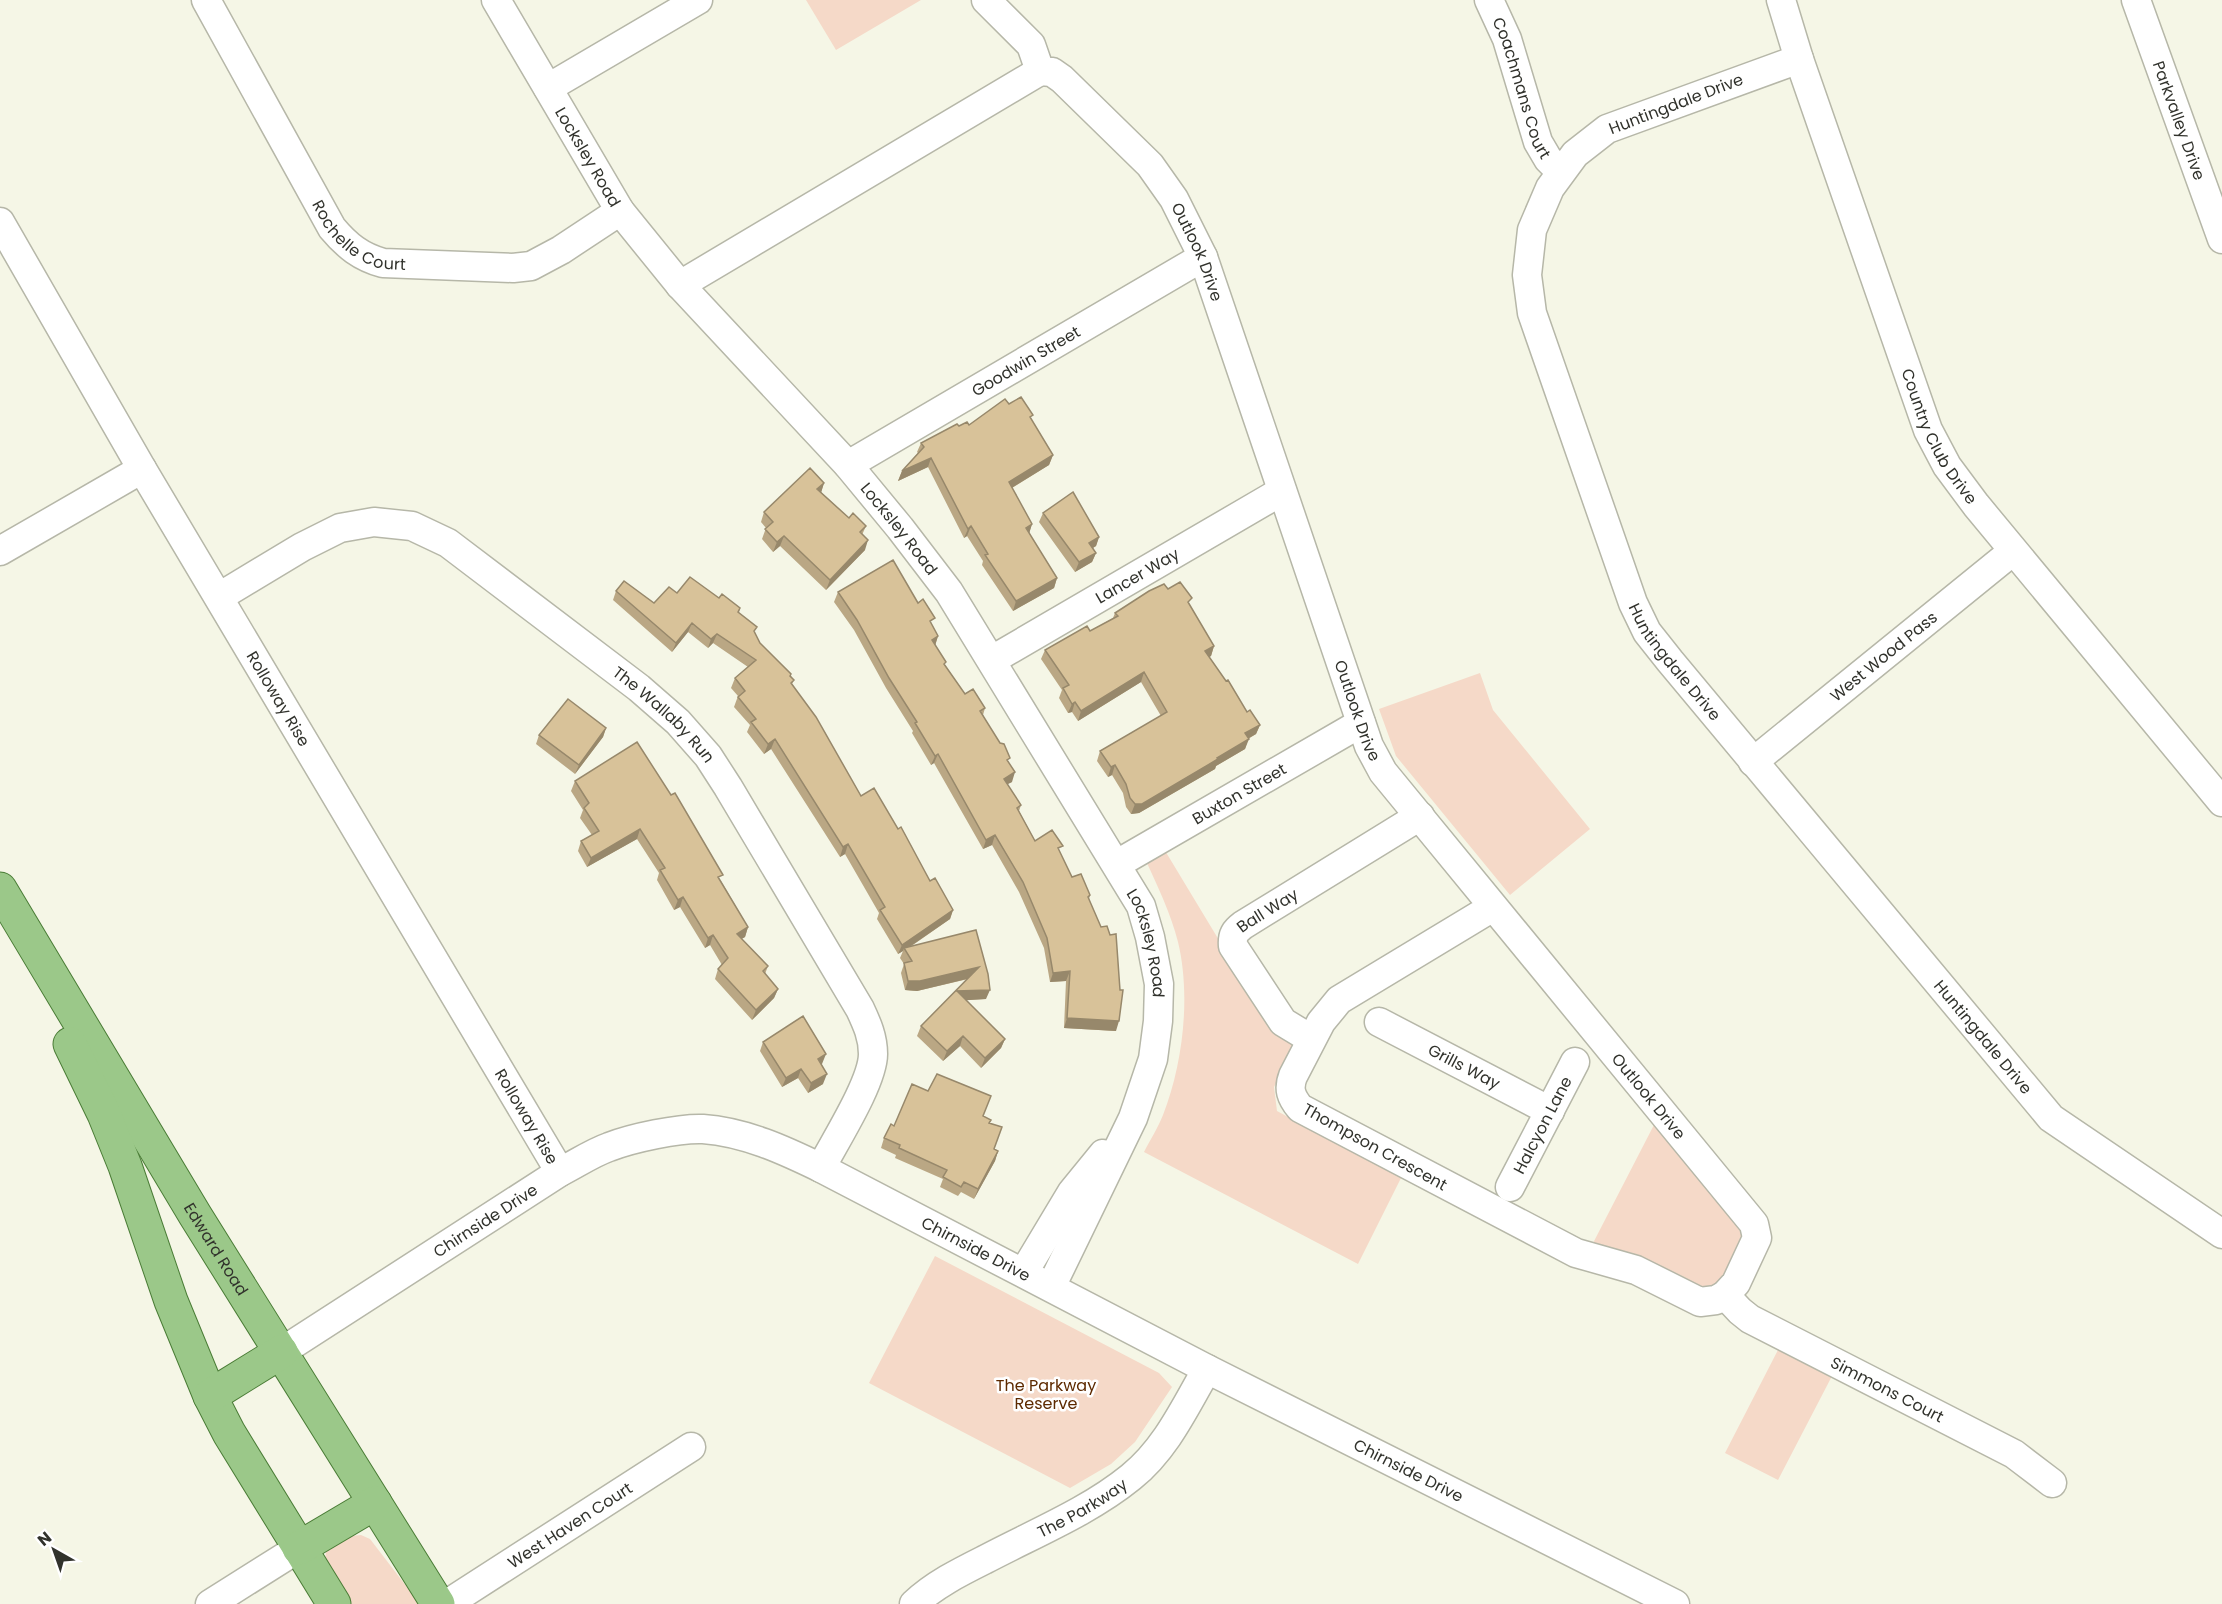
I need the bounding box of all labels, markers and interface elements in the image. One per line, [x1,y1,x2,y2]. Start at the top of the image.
street label: Coachmans Court [1487,13,1557,163]
street label: Parkvalley Drive [2147,58,2211,183]
street label: Huntingdale Drive [1605,68,1747,140]
street label: Locksley Road [550,103,627,211]
street label: Rochelle Court [307,195,406,275]
street label: Outlook Drive [1166,198,1229,304]
street label: Goodwin Street [967,320,1084,402]
street label: Country Club Drive [1896,365,1983,509]
street label: Locksley Road [855,477,943,580]
street label: Lancer Way [1091,542,1183,609]
street label: Huntingdale Drive [1623,599,1727,726]
street label: West Wood Pass [1825,606,1942,707]
street label: Rolloway Rise [241,647,316,751]
street label: Outlook Drive [1329,657,1387,765]
street label: The Wallaby Run [608,661,721,767]
street label: Buxton Street [1188,757,1291,830]
street label: Ball Way [1232,882,1302,938]
street label: Locksley Road [1121,884,1171,998]
street label: Huntingdale Drive [1929,975,2038,1099]
street label: Grills Way [1424,1038,1504,1095]
street label: Outlook Drive [1606,1048,1691,1144]
street label: Rolloway Rise [490,1064,564,1168]
street label: Halcyon Lane [1507,1072,1577,1178]
street label: Thompson Crescent [1299,1098,1451,1196]
street label: Chirnside Drive [428,1178,542,1263]
street label: Edward Road [179,1198,254,1300]
street label: Chirnside Drive [917,1211,1035,1287]
street label: Simmons Court [1827,1351,1948,1428]
park label: The Parkway Reserve [996,1374,1096,1415]
street label: Chirnside Drive [1350,1433,1467,1507]
street label: The Parkway [1033,1473,1132,1543]
street label: West Haven Court [503,1476,637,1574]
north arrow [24,1520,84,1580]
text: N [33,1526,57,1552]

